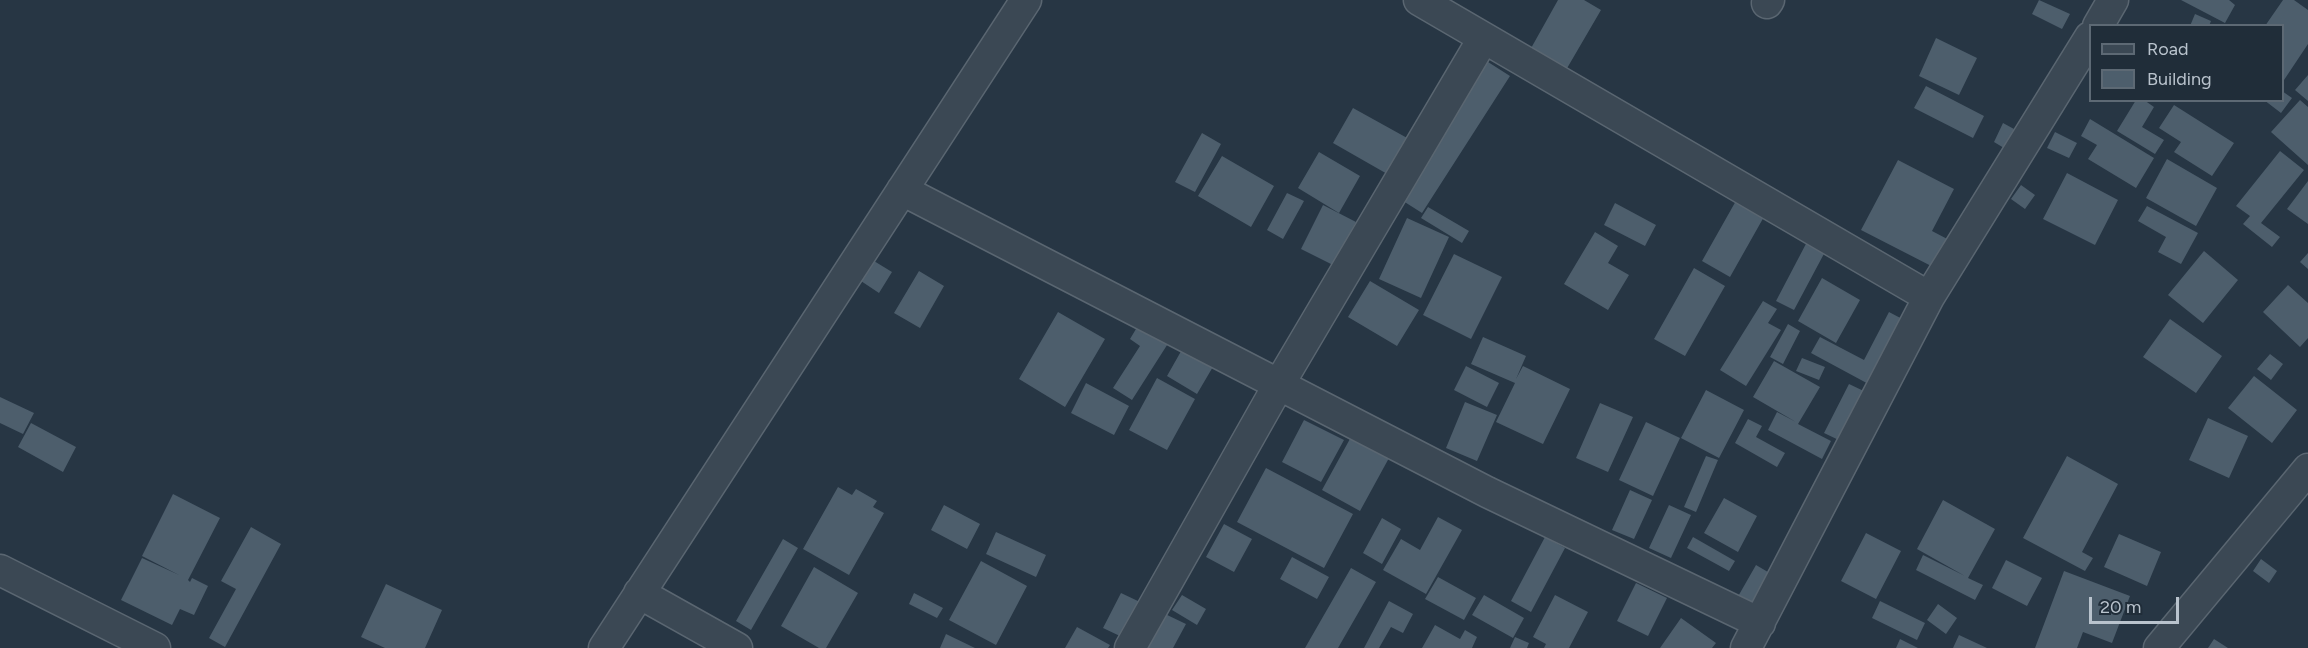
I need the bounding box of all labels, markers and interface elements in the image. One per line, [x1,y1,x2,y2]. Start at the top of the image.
legend [2089,24,2284,102]
text: Road [2147,38,2188,60]
text: Building [2147,68,2212,90]
scale bar [2092,585,2182,623]
text: 20 m [2100,596,2141,618]

